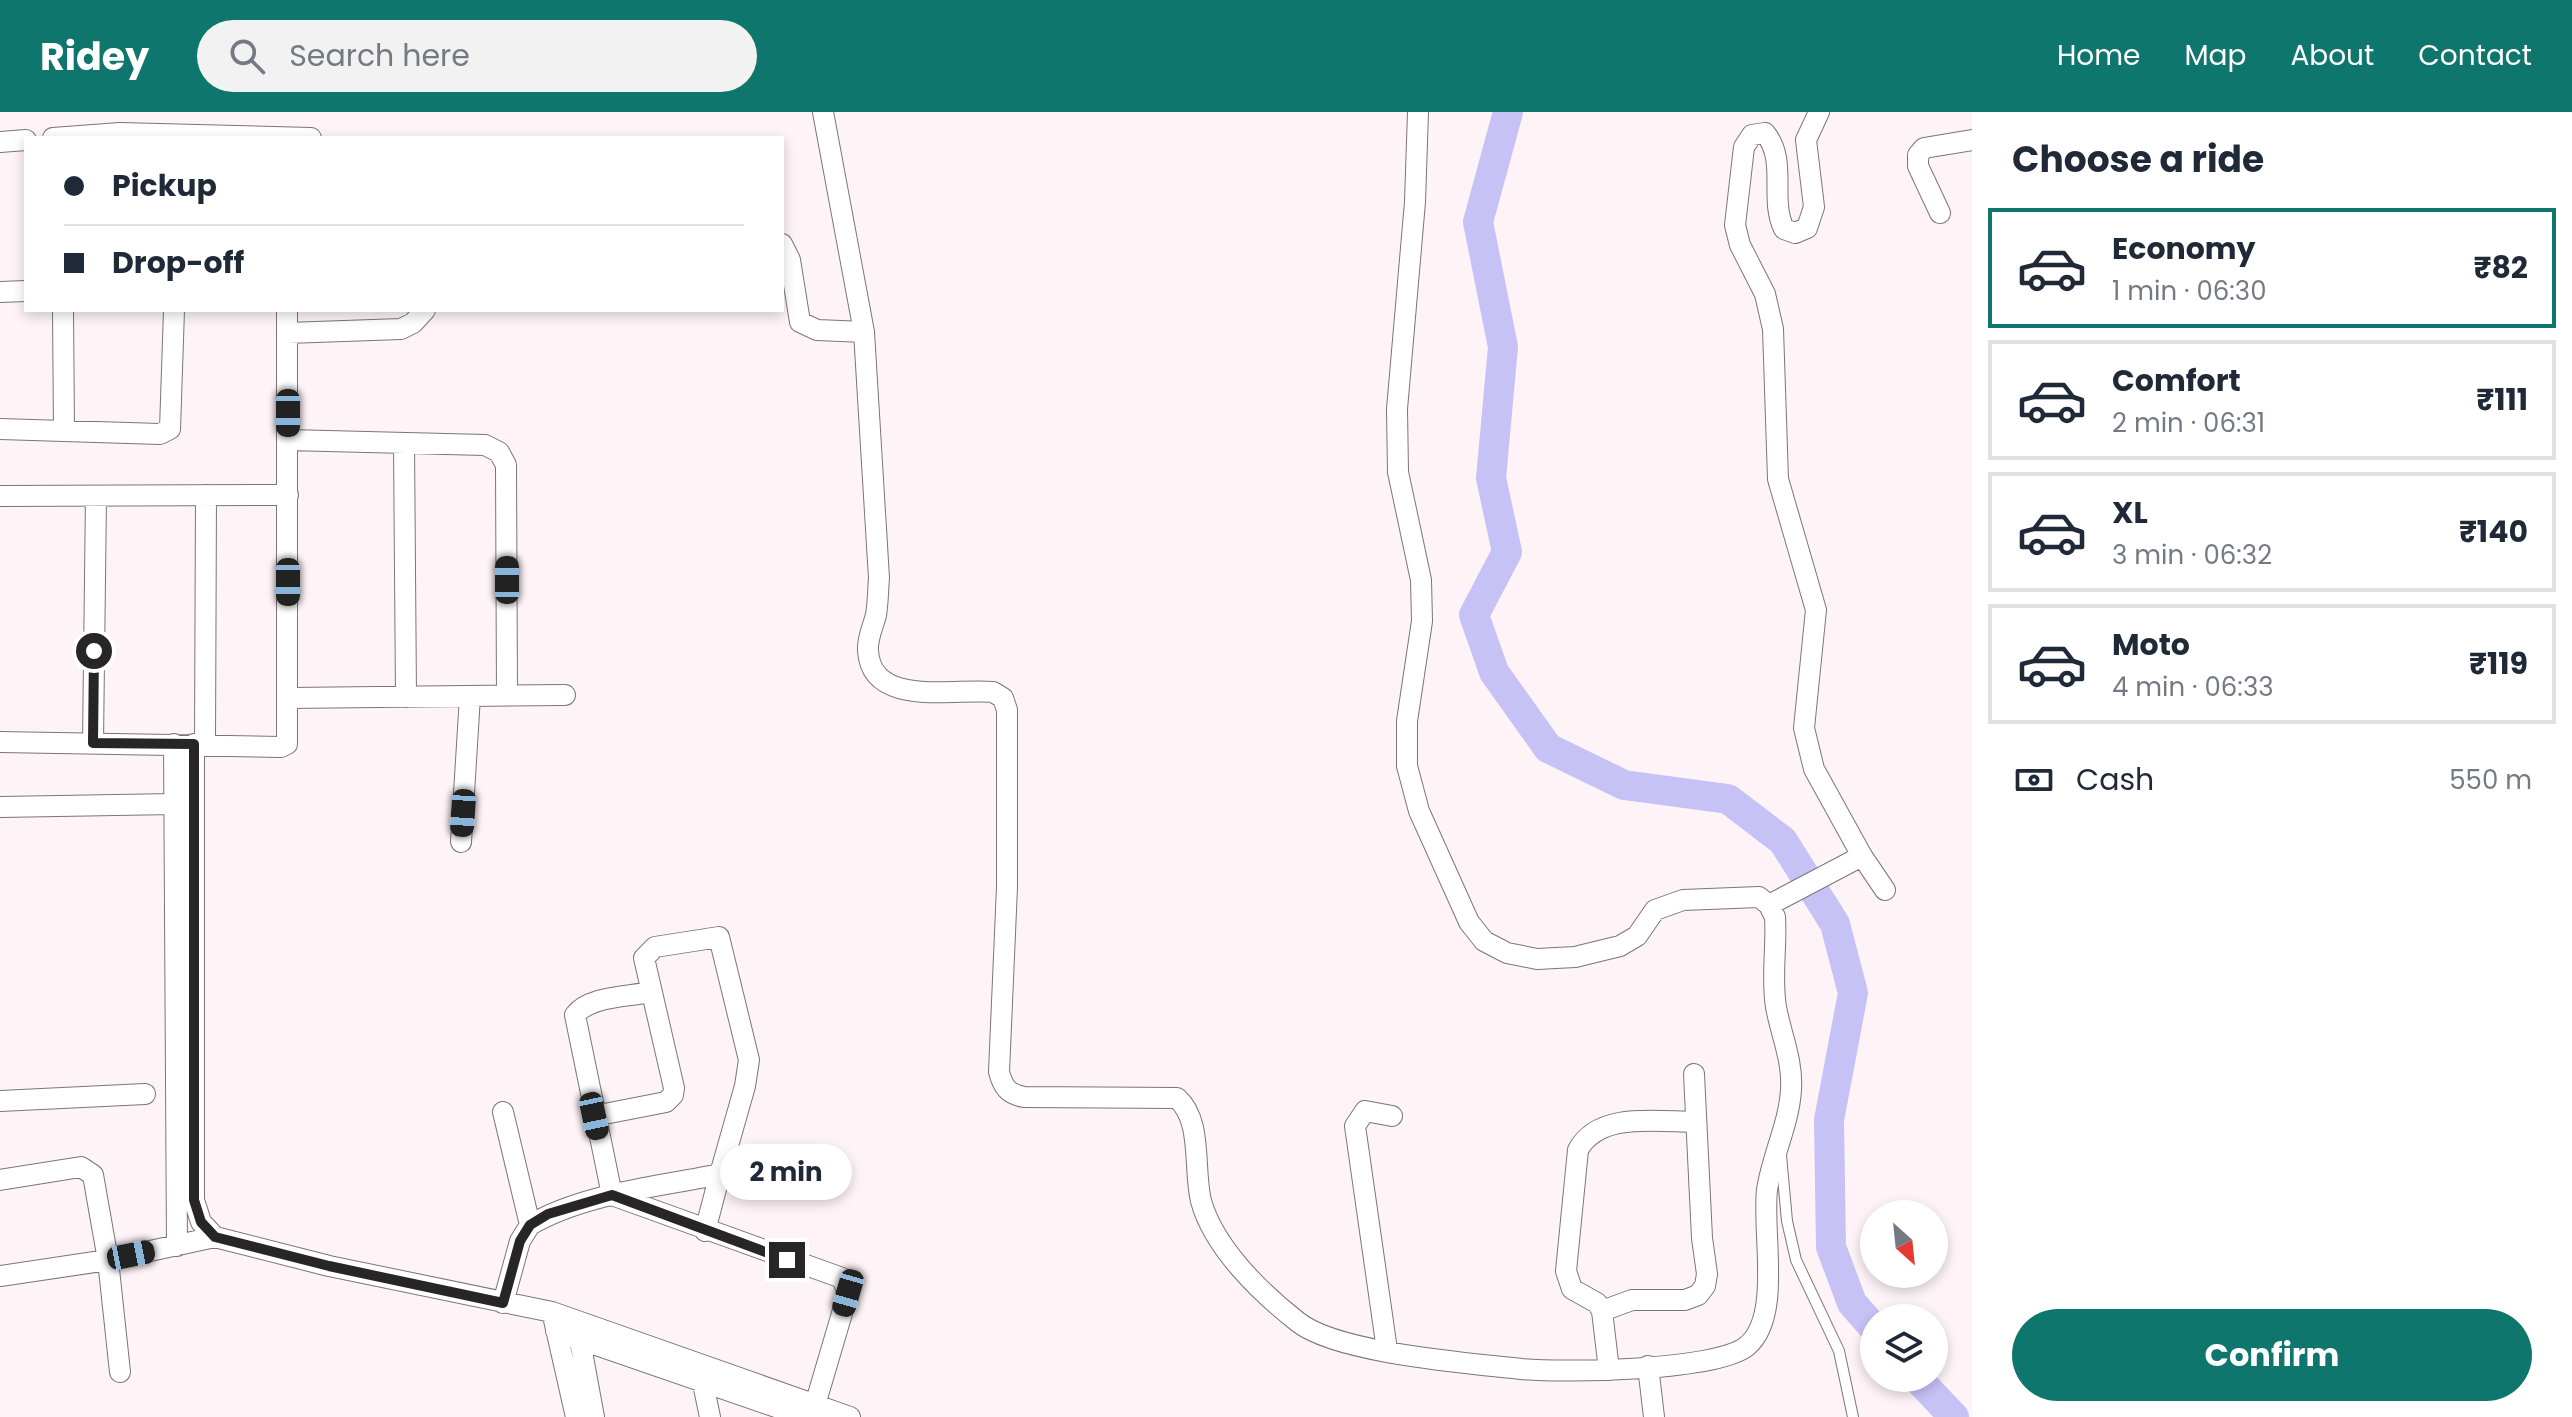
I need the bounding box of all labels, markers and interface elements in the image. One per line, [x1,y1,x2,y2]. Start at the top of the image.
search box [197,20,757,92]
text: Ridey [40,30,149,83]
icon: search [225,34,269,78]
text: Search here [289,34,470,77]
text: Home [2057,36,2140,75]
text: Map [2184,36,2246,75]
text: About [2290,36,2374,75]
text: Contact [2418,36,2532,75]
text: Choose a ride [2012,134,2264,185]
text: Pickup [112,164,217,207]
text: Economy [2112,227,2256,270]
icon: car [2016,232,2088,304]
text: Drop-off [112,241,244,284]
text: ₹82 [2473,246,2528,289]
text: 1 min · 06:30 [2112,273,2267,309]
text: Comfort [2112,359,2241,402]
icon: car [2016,364,2088,436]
text: ₹111 [2476,378,2528,421]
car [276,389,300,437]
text: 2 min · 06:31 [2112,405,2265,441]
text: XL [2112,491,2148,534]
icon: car [2016,496,2088,568]
text: ₹140 [2459,510,2528,553]
text: 3 min · 06:32 [2112,537,2272,573]
car [495,556,519,604]
car [276,558,300,606]
text: Moto [2112,623,2190,666]
icon: car [2016,628,2088,700]
route start [76,633,112,669]
text: ₹119 [2469,642,2528,685]
text: 4 min · 06:33 [2112,669,2274,705]
icon: cash [2012,758,2056,802]
text: Cash [2076,758,2154,801]
text: 550 m [2449,762,2532,798]
car [449,788,477,838]
car [577,1090,611,1142]
callout: 2 min [721,1144,853,1200]
text: 2 min [749,1154,823,1190]
north arrow [1860,1200,1948,1288]
map controls [1860,1200,1948,1392]
car [105,1239,157,1271]
route end [769,1242,805,1278]
car [830,1267,866,1319]
button: layers [1860,1304,1948,1392]
button: Confirm [2012,1309,2532,1401]

